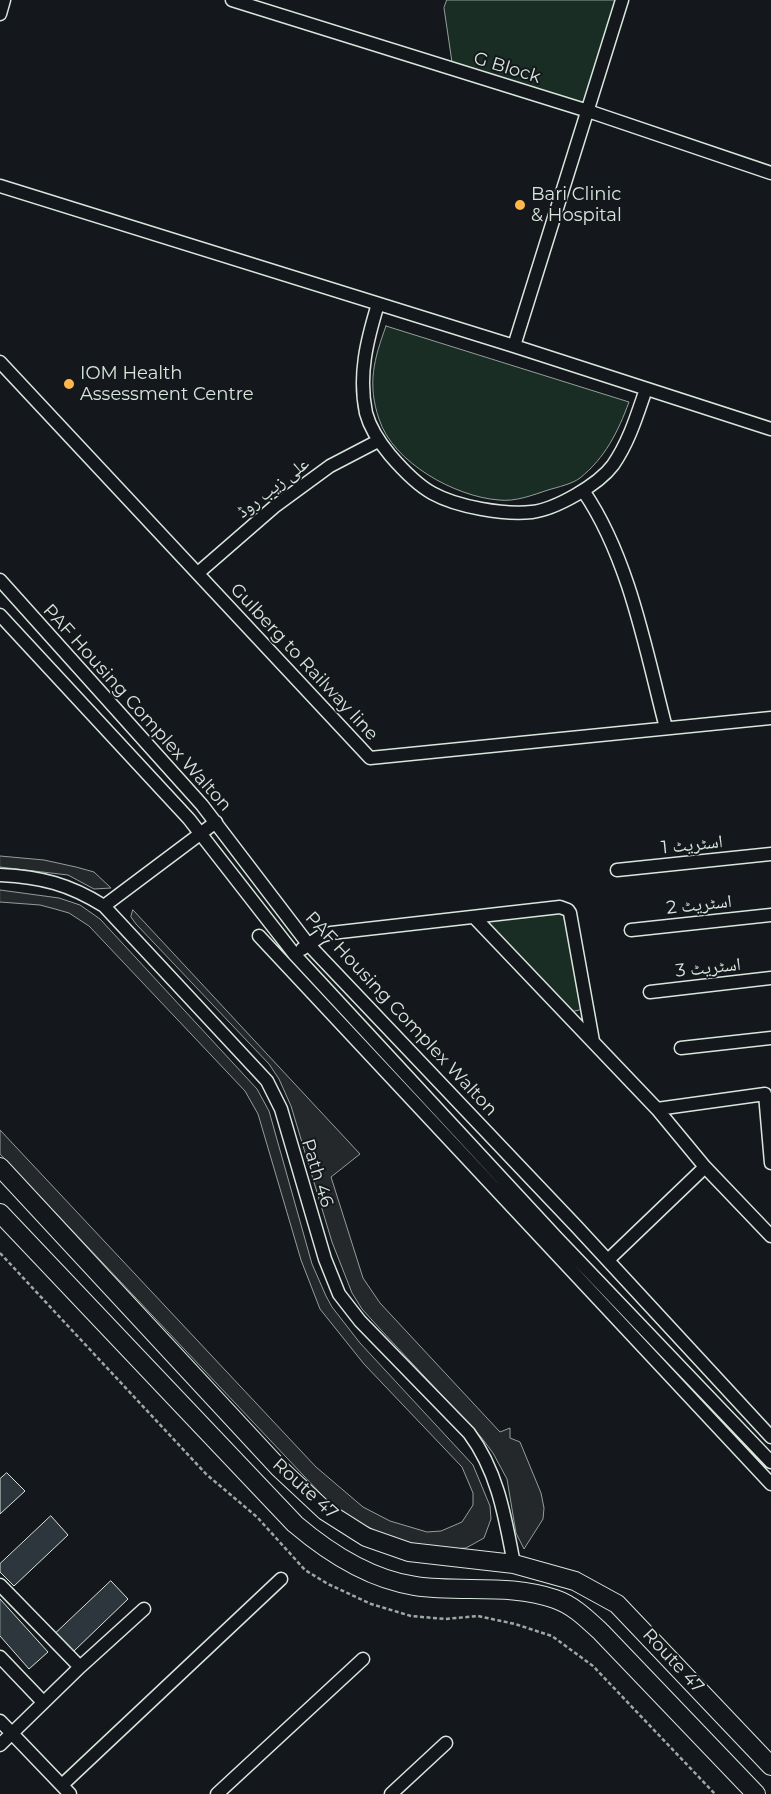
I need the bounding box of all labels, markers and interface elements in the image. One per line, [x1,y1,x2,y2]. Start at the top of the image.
street label: G Block [471,48,543,88]
place label: Bari Clinic & Hospital [531,184,622,226]
marker: Bari Clinic & Hospital [513,198,527,212]
place label: IOM Health Assessment Centre [80,363,254,406]
marker: IOM Health Assessment Centre [62,377,76,391]
street label: علی زیب روڈ [232,453,314,523]
street label: Gulberg to Railway line [225,579,383,745]
street label: PAF Housing Complex Walton [38,600,236,816]
street label: اسٹریٹ 1 [660,831,724,859]
street label: اسٹریٹ 2 [665,891,733,919]
street label: PAF Housing Complex Walton [301,907,501,1121]
street label: اسٹریٹ 3 [674,954,742,982]
street label: Path 46 [296,1136,338,1210]
street label: Route 47 [268,1454,342,1524]
street label: Route 47 [638,1624,708,1698]

